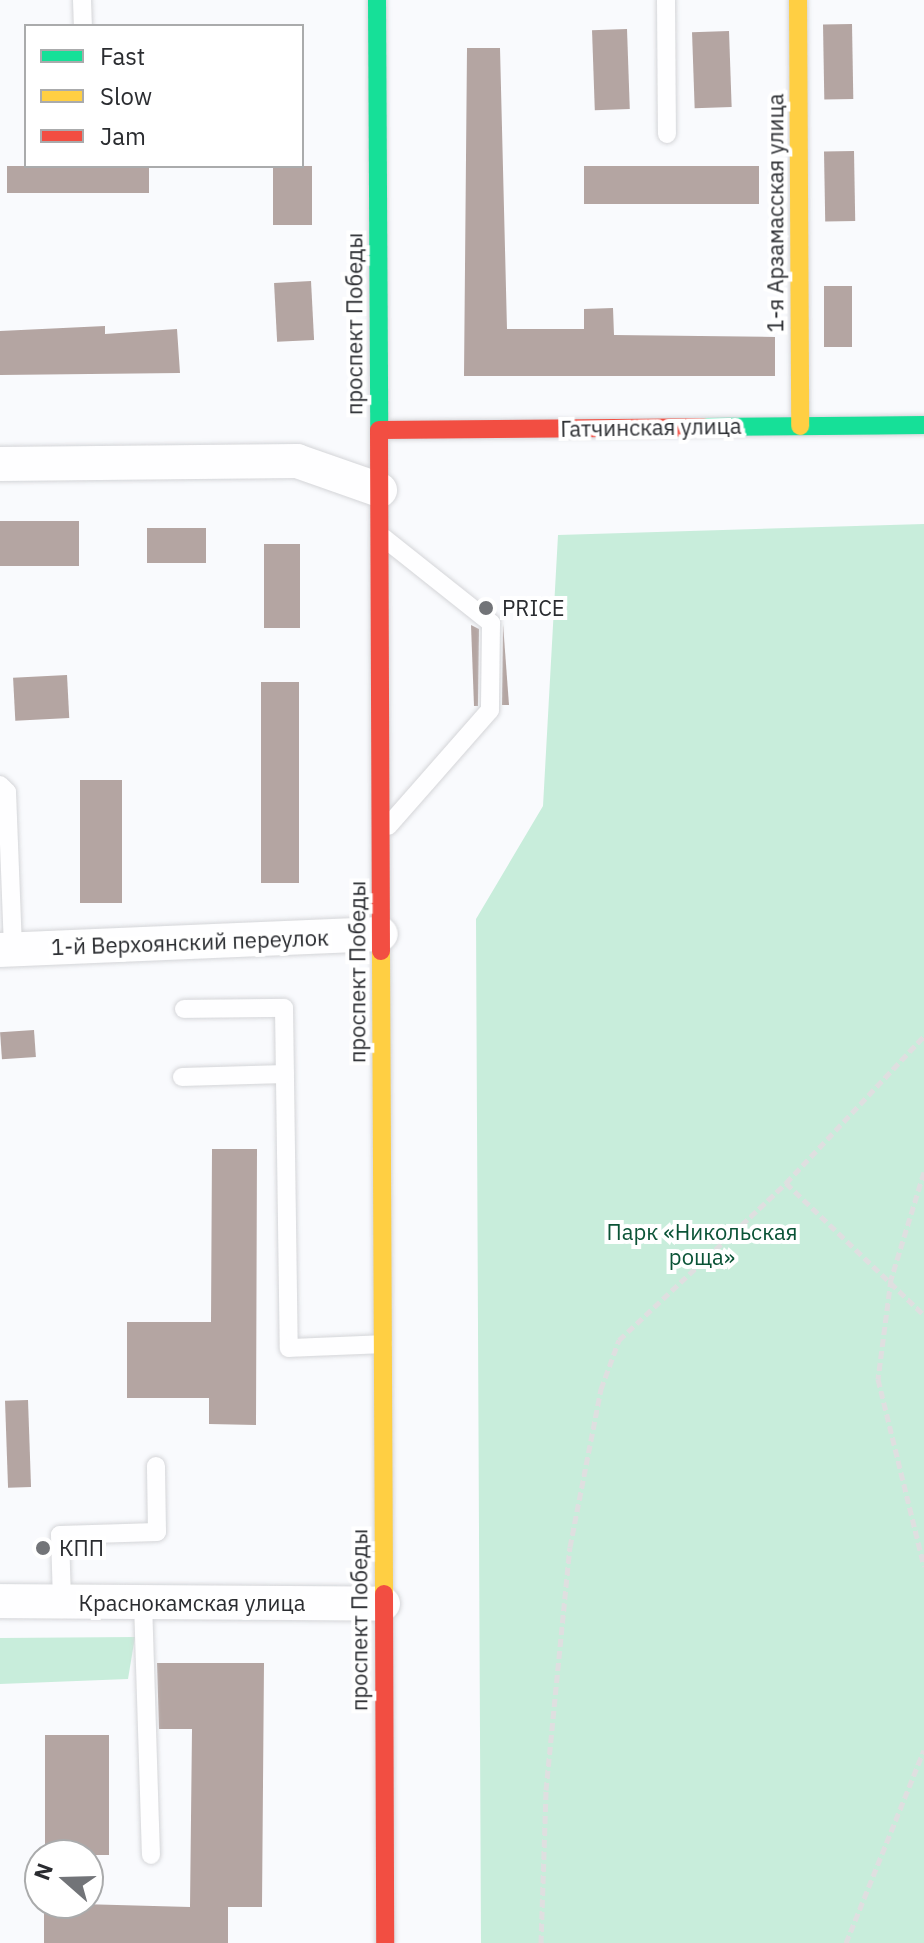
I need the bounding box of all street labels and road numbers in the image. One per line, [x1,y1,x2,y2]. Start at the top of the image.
street label: 1-я Арзамасская улица [762,93,788,333]
street label: проспект Победы [341,233,367,415]
street label: Гатчинская улица [560,412,742,442]
street label: проспект Победы [344,881,370,1063]
street label: 1-й Верхоянский переулок [51,924,329,960]
street label: проспект Победы [346,1529,372,1711]
street label: Краснокамская улица [79,1590,305,1616]

